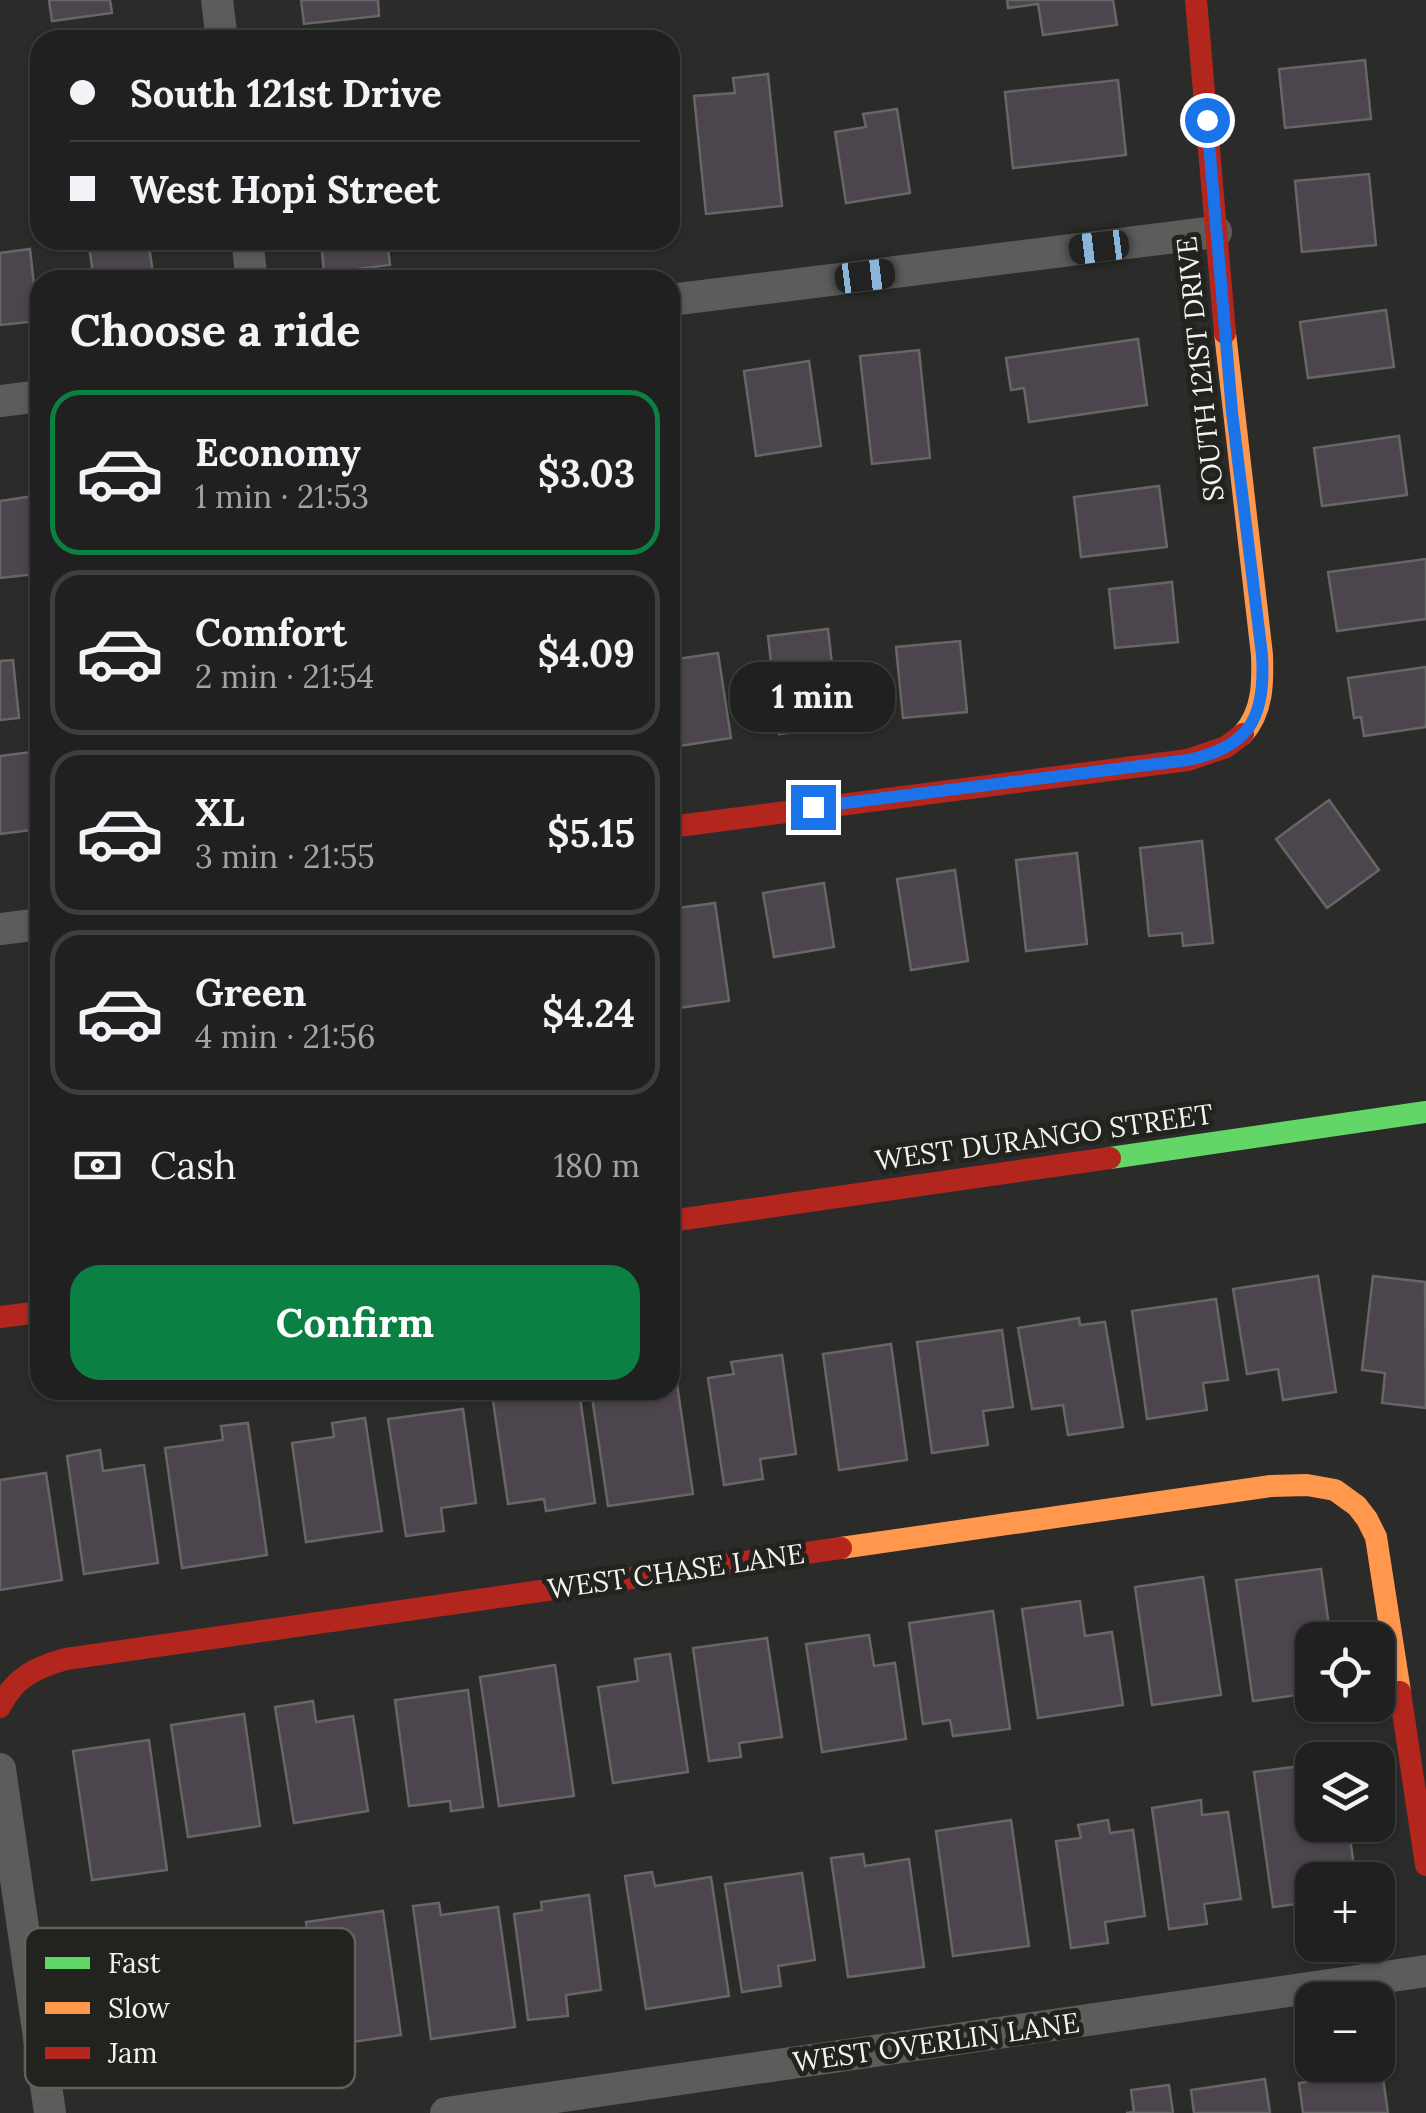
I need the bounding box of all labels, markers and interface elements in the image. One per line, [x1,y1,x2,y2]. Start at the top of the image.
text: South 121st Drive [130,69,442,117]
route start [1185,98,1230,143]
text: West Hopi Street [130,165,440,213]
car [1067,228,1131,266]
street label: SOUTH 121ST DRIVE [1168,235,1232,503]
car [833,257,897,295]
text: Choose a ride [70,301,360,358]
icon: car [75,428,165,518]
text: Economy [195,428,361,476]
text: $3.03 [538,449,635,497]
text: 1 min · 21:53 [195,476,369,517]
icon: car [75,608,165,698]
text: Comfort [195,608,347,656]
text: $4.09 [538,629,635,677]
text: 2 min · 21:54 [195,656,374,697]
callout: 1 min [730,662,896,732]
text: 1 min [772,676,853,717]
route end [791,785,836,830]
icon: car [75,788,165,878]
text: XL [195,788,245,836]
text: $5.15 [547,809,635,857]
text: 3 min · 21:55 [195,836,375,877]
icon: car [75,968,165,1058]
text: Green [195,968,307,1016]
text: $4.24 [542,989,635,1037]
text: 4 min · 21:56 [195,1016,375,1057]
street label: WEST DURANGO STREET [873,1095,1215,1179]
icon: cash [70,1138,125,1193]
text: Cash [150,1141,237,1189]
text: 180 m [553,1145,640,1186]
button: Confirm [70,1265,640,1380]
street label: WEST CHASE LANE [545,1535,807,1607]
map controls [1295,1622,1395,2082]
button: locate [1295,1622,1395,1722]
button: layers [1295,1742,1395,1842]
button: + [1295,1862,1395,1962]
legend [25,1928,355,2088]
text: Fast [108,1945,161,1981]
button: − [1295,1982,1395,2082]
text: Slow [108,1990,171,2026]
street label: WEST OVERLIN LANE [790,2004,1082,2080]
text: Jam [107,2035,158,2071]

